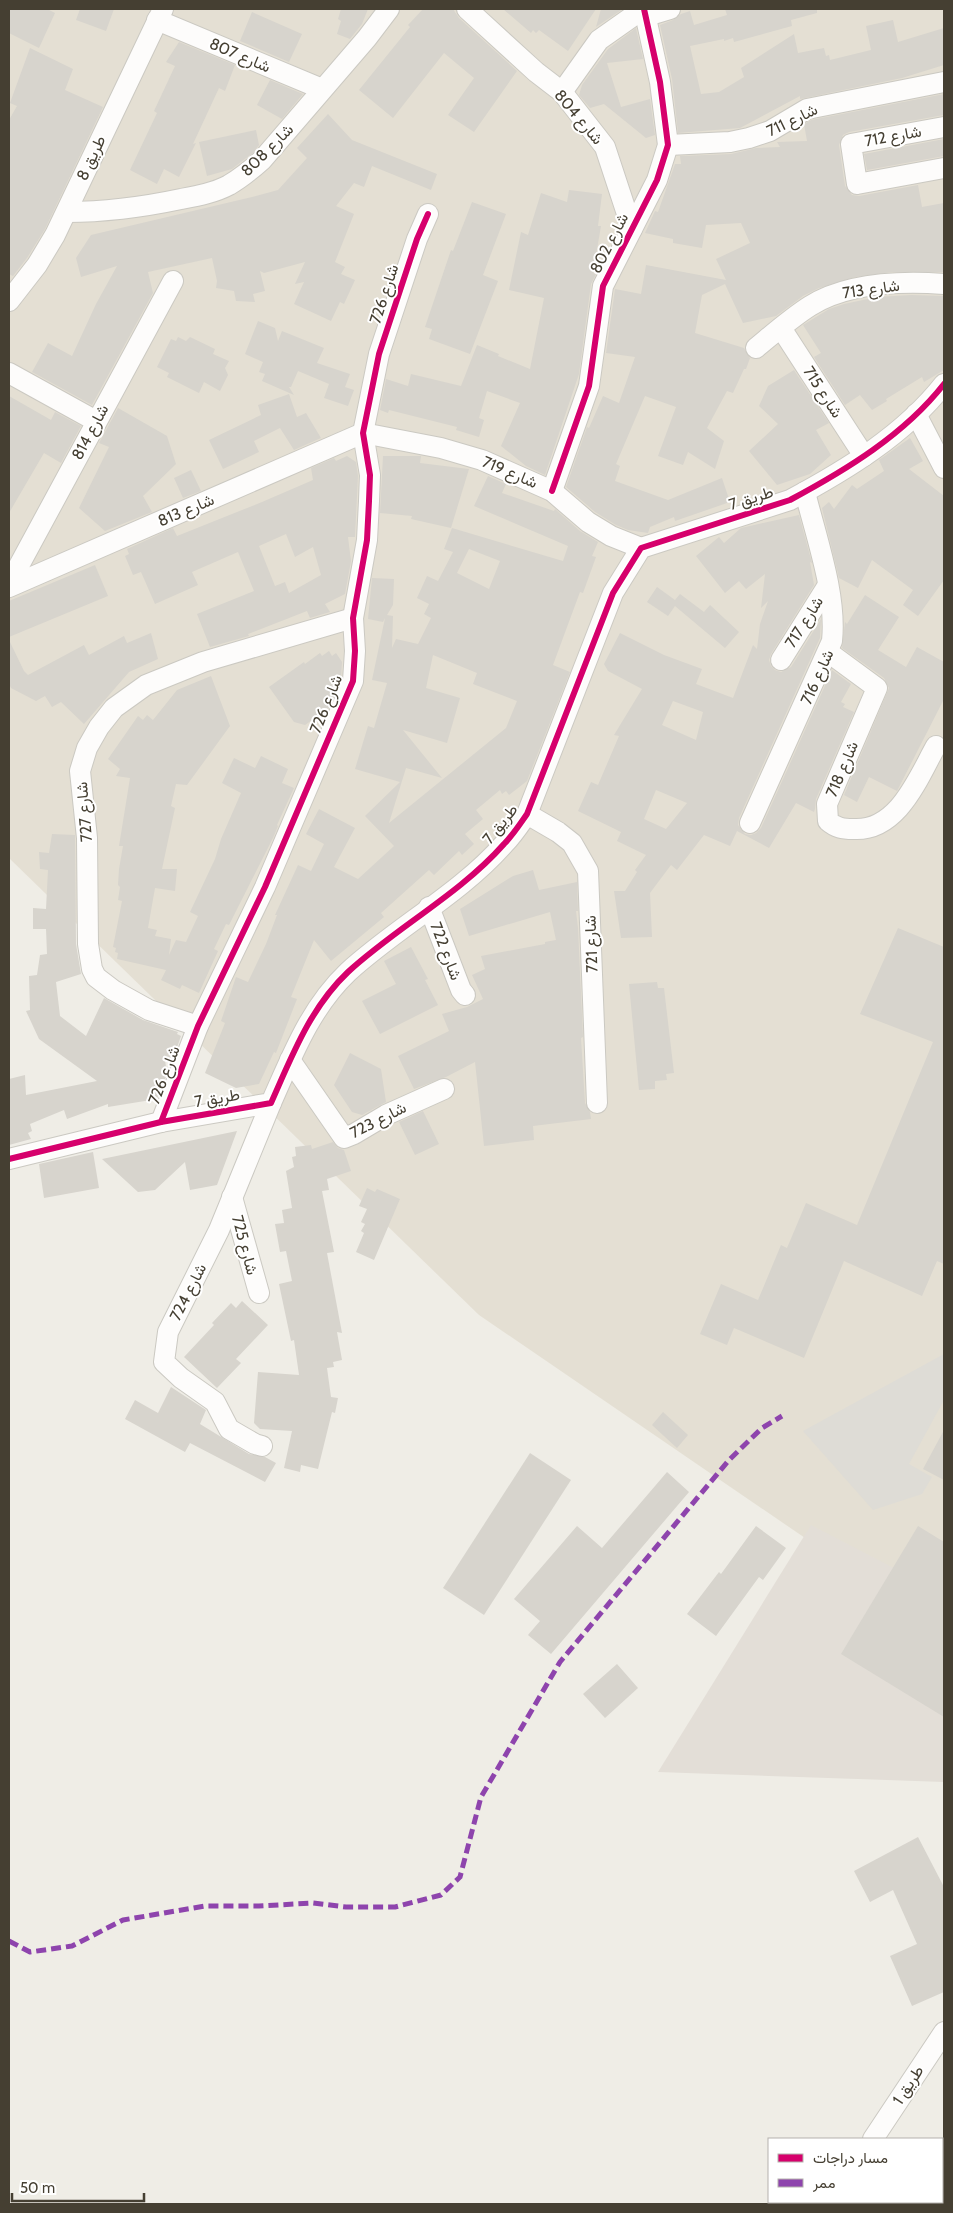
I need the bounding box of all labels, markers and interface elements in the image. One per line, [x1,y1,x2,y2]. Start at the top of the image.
street label: شارع 807 [206,34,273,78]
street label: شارع 804 [549,86,607,150]
street label: شارع 711 [763,100,821,142]
street label: شارع 808 [237,120,299,182]
street label: شارع 712 [863,122,923,152]
street label: طريق 8 [72,133,110,184]
street label: شارع 802 [586,210,634,277]
street label: شارع 726 [365,262,404,327]
street label: شارع 713 [841,276,901,304]
street label: شارع 715 [798,363,847,422]
street label: شارع 814 [68,401,114,464]
street label: شارع 719 [479,452,540,494]
street label: 7 طريق [726,482,776,515]
street label: شارع 813 [155,490,218,532]
street label: شارع 717 [781,593,829,652]
street label: شارع 716 [796,647,839,708]
street label: شارع 726 [306,672,348,737]
street label: شارع 718 [822,738,864,801]
street label: شارع 727 [72,781,98,843]
street label: 7 طريق [478,800,522,848]
street label: شارع 721 [581,915,603,973]
street label: شارع 722 [424,919,466,983]
street label: شارع 726 [144,1043,186,1108]
street label: 7 طريق [193,1085,241,1112]
street label: شارع 723 [347,1098,410,1144]
street label: شارع 725 [226,1213,262,1277]
street label: شارع 724 [166,1260,212,1325]
street label: طريق 1 [888,2062,928,2109]
legend [768,2138,943,2203]
text: مسار دراجات [813,2149,888,2167]
scale bar [12,2170,145,2202]
text: ممر [812,2174,835,2192]
text: 50 m [20,2179,55,2197]

